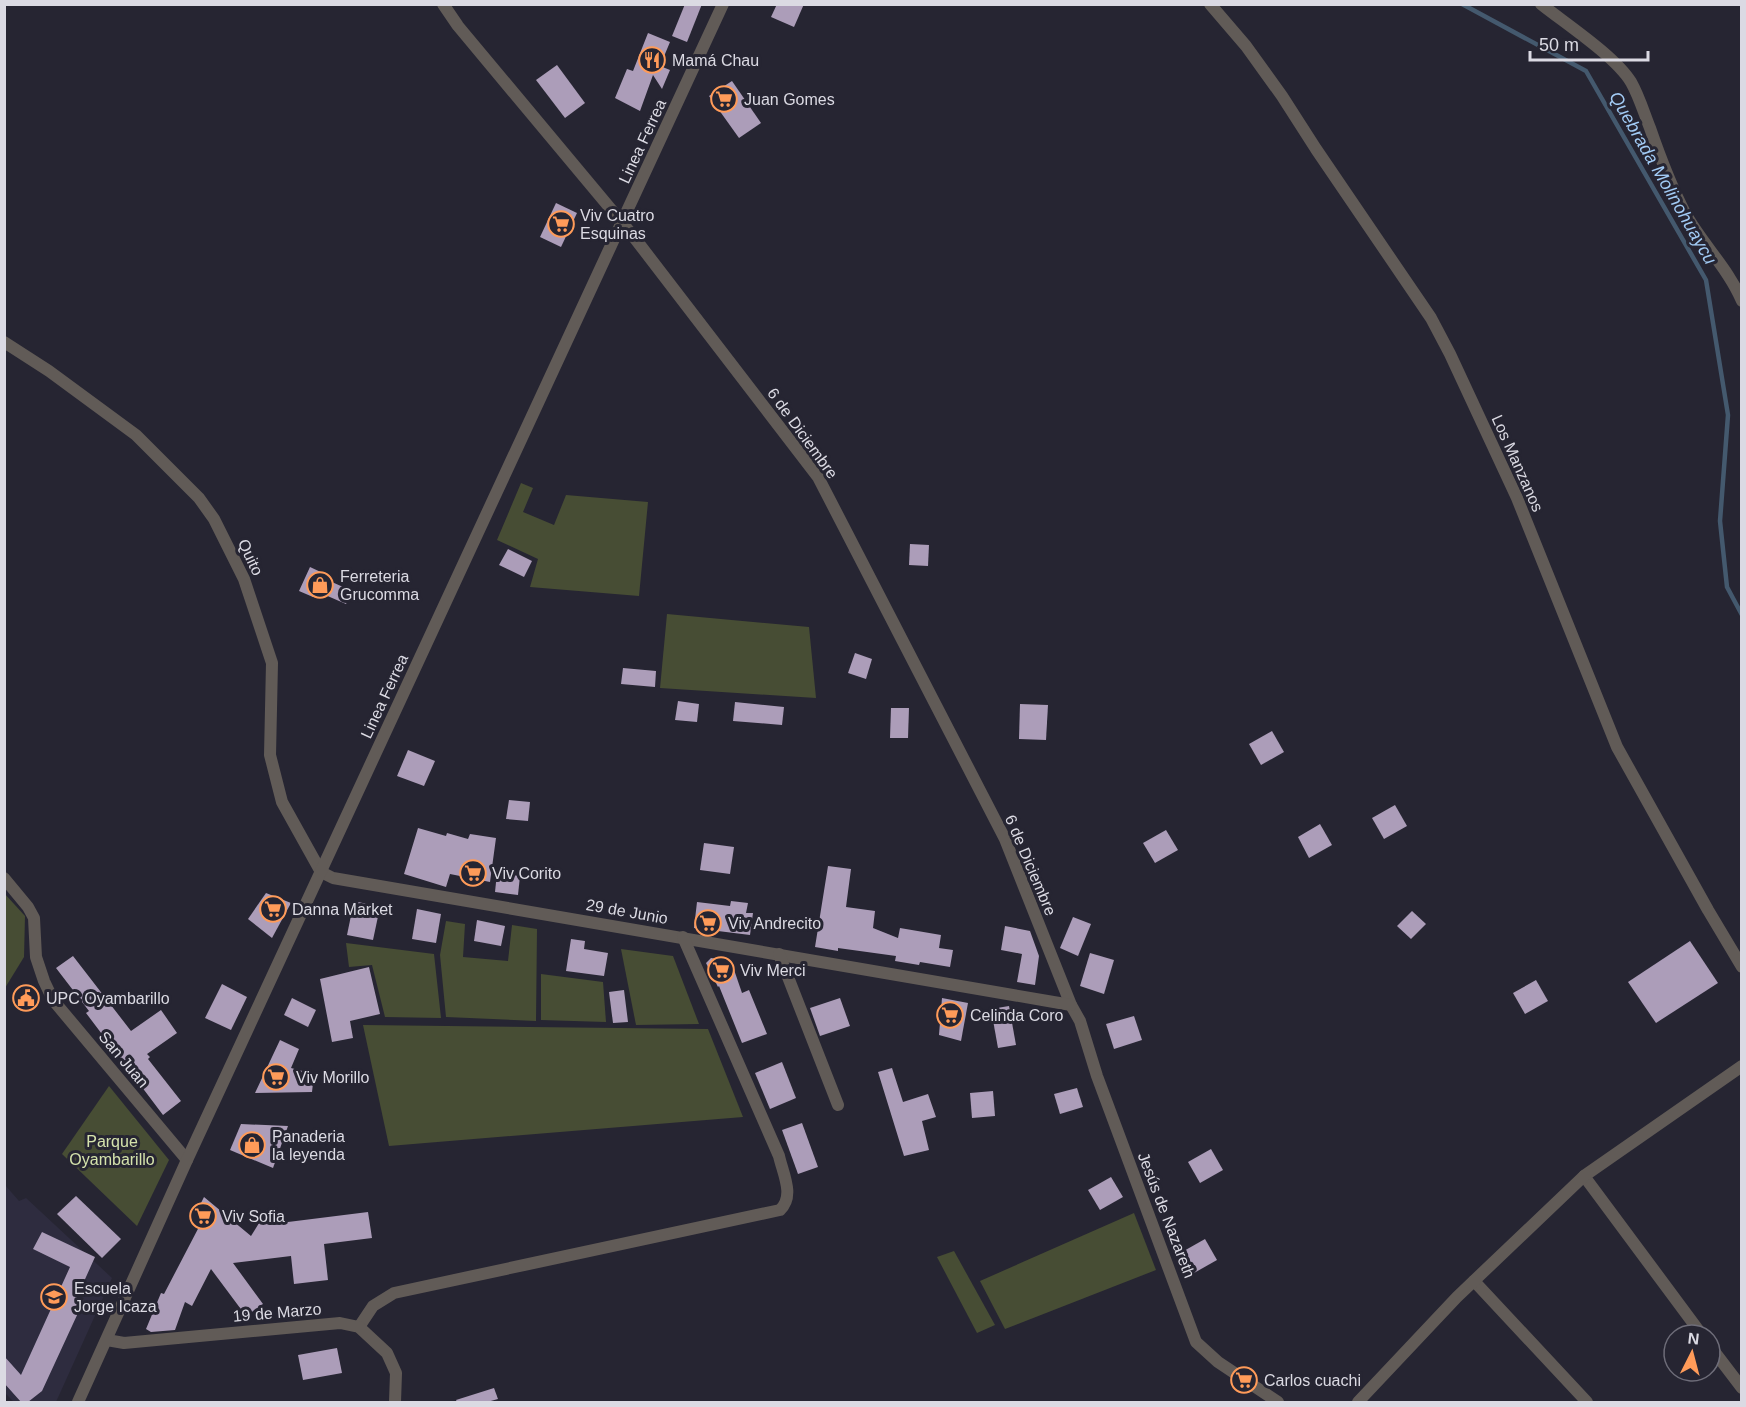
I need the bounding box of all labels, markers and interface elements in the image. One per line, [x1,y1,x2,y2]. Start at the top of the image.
scale bar [1530,24,1648,62]
text: 50 m [1539,35,1579,55]
restaurant icon: Mamá Chau [637,45,667,75]
place label: Mamá Chau [672,52,759,69]
supermarket icon: Juan Gomes [709,84,739,114]
water label: Quebrada Molinohuaycu [1605,88,1721,268]
place label: Juan Gomes [744,91,835,108]
street label: Linea Ferrea [616,96,669,186]
place label: Viv Cuatro Esquinas [580,207,655,242]
supermarket icon: Viv Cuatro Esquinas [546,209,576,239]
street label: 6 de Diciembre [764,385,841,482]
street label: Los Manzanos [1489,412,1546,514]
street label: Quito [235,536,266,578]
place label: Ferreteria Grucomma [340,568,419,603]
shop icon: Ferreteria Grucomma [305,570,335,600]
street label: Linea Ferrea [358,651,411,741]
street label: 6 de Diciembre [1002,812,1059,918]
supermarket icon: Viv Corito [458,858,488,888]
place label: Viv Corito [492,865,561,882]
supermarket icon: Danna Market [258,894,288,924]
street label: 29 de Junio [585,896,669,927]
place label: Danna Market [292,901,393,918]
supermarket icon: Viv Andrecito [693,908,723,938]
place label: Viv Andrecito [728,915,821,932]
supermarket icon: Viv Merci [706,955,736,985]
place label: Viv Merci [740,962,806,979]
public building icon: UPC Oyambarillo [11,983,41,1013]
place label: UPC Oyambarillo [46,990,170,1007]
supermarket icon: Celinda Coro [935,1000,965,1030]
place label: Celinda Coro [970,1007,1063,1024]
street label: San Juan [95,1028,152,1091]
supermarket icon: Viv Morillo [261,1062,291,1092]
place label: Viv Morillo [296,1069,370,1086]
place label: Panaderia la leyenda [272,1128,345,1163]
shop icon: Panaderia la leyenda [237,1130,267,1160]
park label: Parque Oyambarillo [69,1133,155,1168]
street label: Jesús de Nazareth [1135,1150,1198,1280]
supermarket icon: Viv Sofia [188,1201,218,1231]
place label: Viv Sofia [222,1208,285,1225]
place label: Escuela Jorge Icaza [74,1280,157,1315]
school or university icon: Escuela Jorge Icaza [39,1282,69,1312]
street label: 19 de Marzo [232,1300,322,1325]
north arrow [1662,1323,1722,1383]
text: N [1687,1330,1700,1348]
supermarket icon: Carlos cuachi [1229,1365,1259,1395]
place label: Carlos cuachi [1264,1372,1361,1389]

